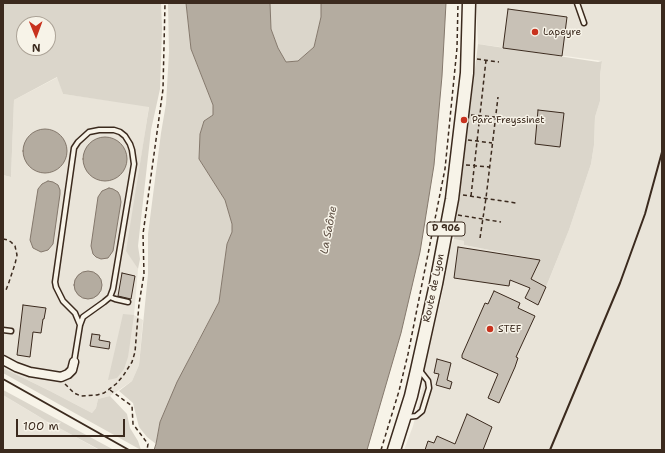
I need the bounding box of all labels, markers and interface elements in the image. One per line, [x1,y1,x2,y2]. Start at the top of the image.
north arrow [16,16,56,56]
place label: Lapeyre [543,26,581,38]
marker: Lapeyre [530,27,540,37]
text: N [32,40,41,55]
place label: Parc Freyssinet [472,114,545,126]
marker: Parc Freyssinet [459,115,469,125]
water label: La Saône [318,205,340,255]
road number: D 906 [427,222,465,236]
street label: Route de Lyon [421,253,447,323]
place label: STEF [498,323,521,335]
marker: STEF [485,324,495,334]
scale bar [18,411,127,437]
text: 100 m [23,418,59,434]

